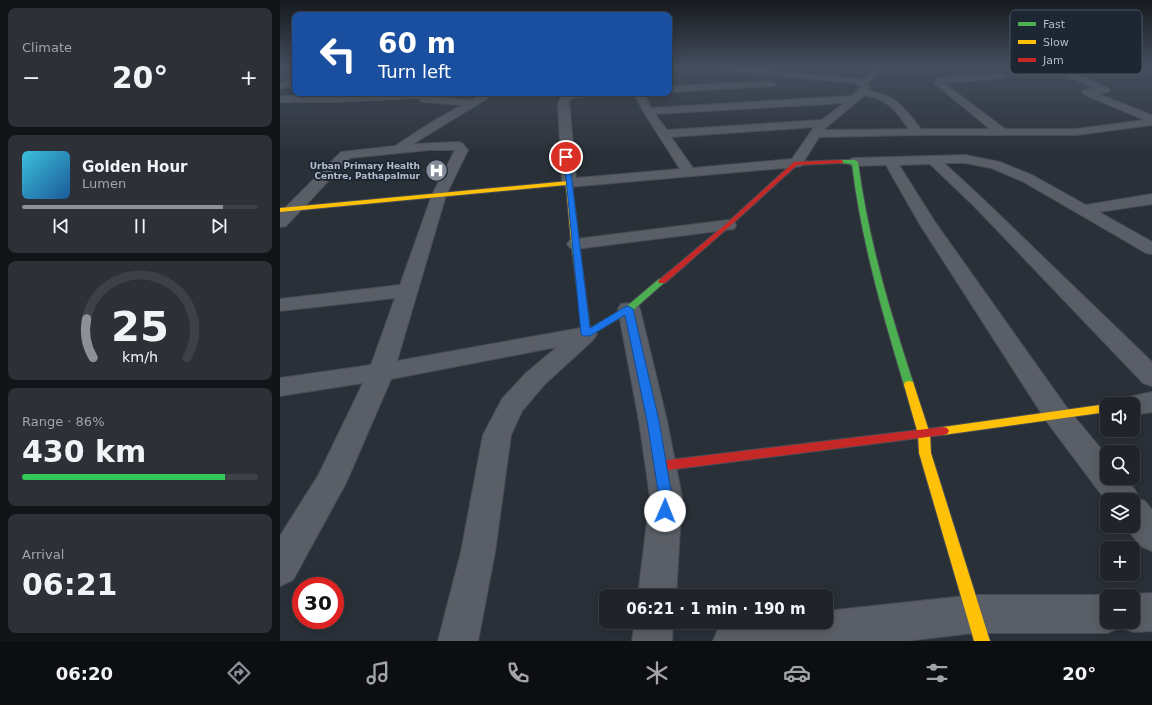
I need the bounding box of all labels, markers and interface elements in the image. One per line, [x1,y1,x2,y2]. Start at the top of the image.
legend [1010,10,1142,74]
text: Fast [1043,18,1066,31]
text: 60 m [378,27,456,60]
icon: left [312,28,364,80]
text: Slow [1043,36,1069,49]
text: Climate [22,40,72,55]
text: Jam [1042,54,1064,67]
text: 20° [112,60,168,95]
text: Turn left [378,61,451,82]
text: − [22,65,40,90]
text: + [240,65,258,90]
pin [549,140,583,174]
icon: arrive [555,146,577,168]
text: Golden Hour [82,158,188,176]
hospital icon: Urban Primary Health Centre, Pathapalmur [423,158,449,184]
place label: Urban Primary Health Centre, Pathapalmur [310,161,421,181]
text: Lumen [82,176,126,191]
icon: previous [50,215,72,237]
icon: pause [129,215,151,237]
icon: next [208,215,230,237]
text: 25 [111,302,169,351]
text: km/h [122,349,158,365]
map controls [1100,397,1140,629]
button: sound [1100,397,1140,437]
text: Range · 86% [22,414,105,429]
text: 430 km [22,434,146,469]
button: search [1100,445,1140,485]
position arrow [644,490,686,532]
button: layers [1100,493,1140,533]
button: + [1100,541,1140,581]
text: Arrival [22,547,64,562]
text: 06:21 [22,567,118,602]
speed limit sign: 30 [292,577,344,629]
button: − [1100,589,1140,629]
text: 06:21 · 1 min · 190 m [626,600,806,618]
icon: directions [225,659,253,687]
icon: music [364,659,392,687]
icon: phone [504,659,532,687]
icon: climate [643,659,671,687]
icon: car [783,659,811,687]
icon: filters [923,659,951,687]
text: 06:20 [56,663,113,684]
text: 20° [1062,663,1096,684]

